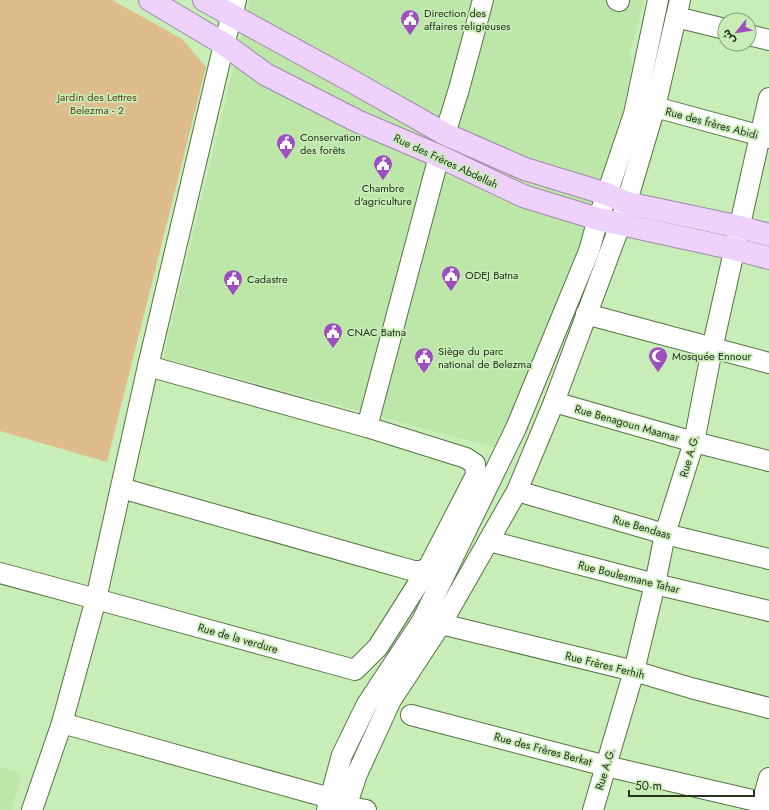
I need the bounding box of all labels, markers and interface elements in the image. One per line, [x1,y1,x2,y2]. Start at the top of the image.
place label: Direction des affaires religieuses [424,5,511,34]
public building icon: Direction des affaires religieuses [399,8,421,36]
north arrow [717,12,757,52]
text: ش [718,26,739,48]
park label: Jardin des Lettres Belezma - 2 [55,89,137,118]
street label: Rue des frères Abidi [664,103,760,143]
place label: Conservation des forêts [300,129,361,158]
street label: Rue des Frères Abdellah [391,130,501,192]
public building icon: Conservation des forêts [275,132,297,160]
public building icon: Chambre d'agriculture [372,153,394,181]
place label: Chambre d'agriculture [354,180,412,209]
public building icon: ODEJ Batna [440,264,462,292]
place label: ODEJ Batna [465,267,518,283]
public building icon: Cadastre [222,268,244,296]
place label: Cadastre [247,271,288,287]
public building icon: CNAC Batna [322,321,344,349]
place label: CNAC Batna [347,324,406,340]
place label: Siège du parc national de Belezma [438,343,531,372]
mosque icon: Mosquée Ennour [647,345,669,373]
public building icon: Siège du parc national de Belezma [413,346,435,374]
place label: Mosquée Ennour [672,348,751,364]
street label: Rue Benagoun Maamar [573,400,681,446]
street label: Rue A.G. [675,433,703,479]
street label: Rue Bendaas [611,511,673,543]
street label: Rue Boulesmane Tahar [577,557,682,597]
street label: Rue de la verdure [196,619,280,657]
street label: Rue Frères Ferhih [564,647,646,683]
street label: Rue des Frères Berkat [492,728,594,770]
street label: Rue A.G. [591,746,619,792]
scale bar [629,772,754,798]
text: 50 m [635,777,662,795]

